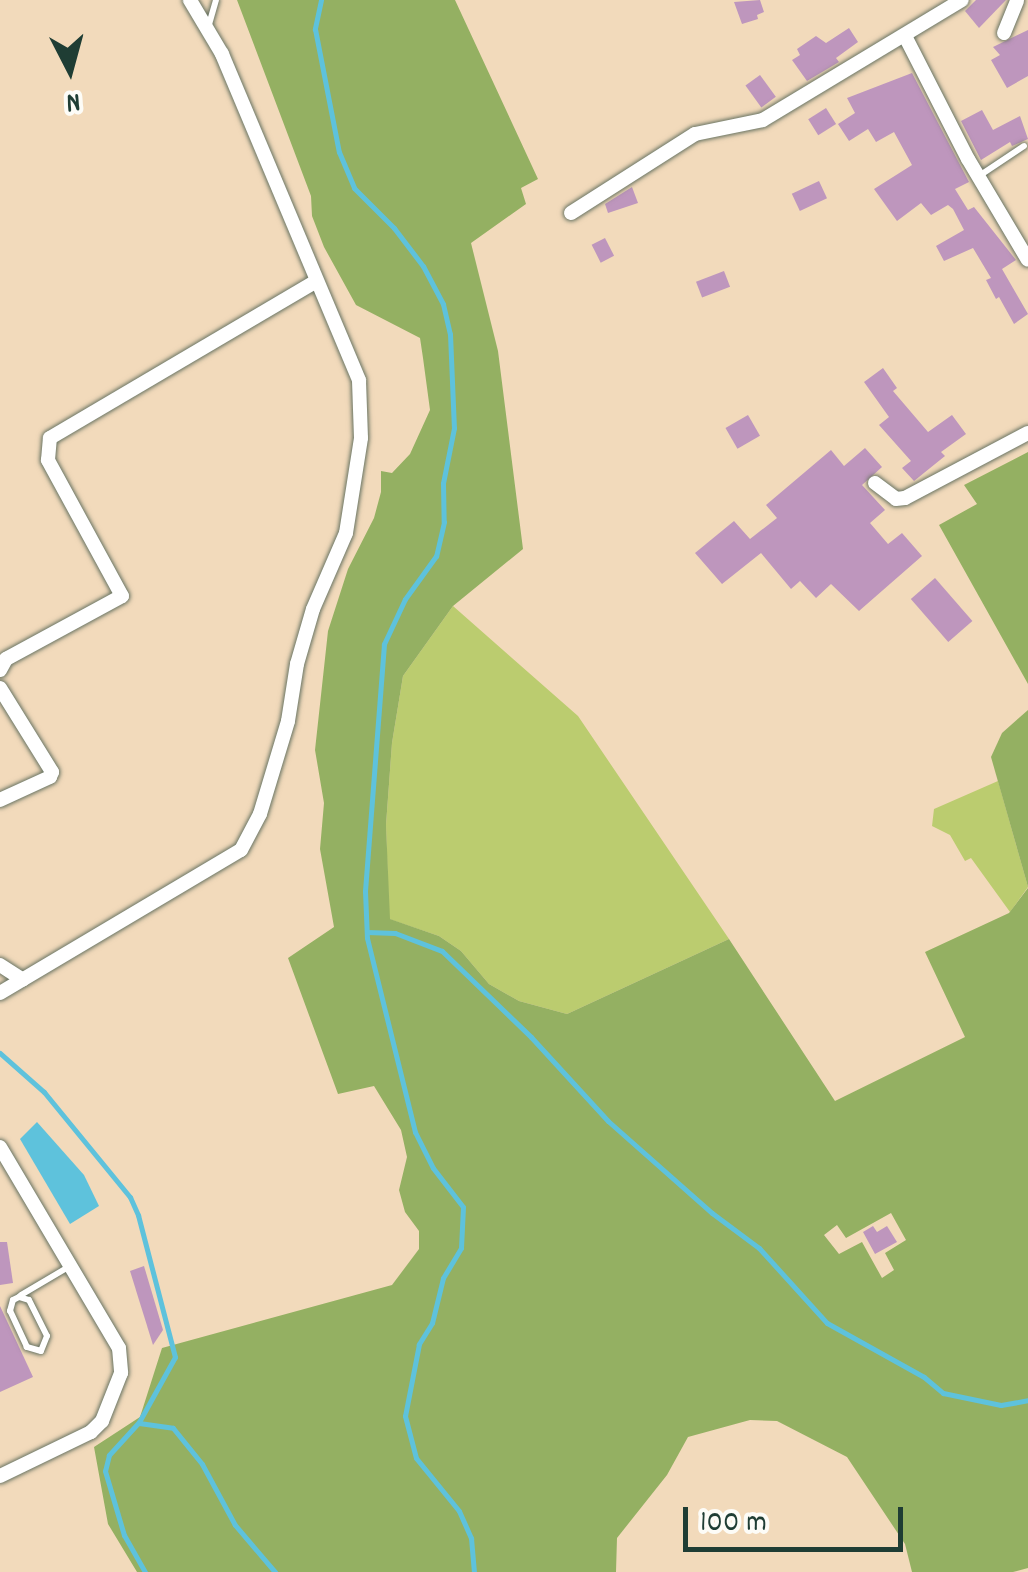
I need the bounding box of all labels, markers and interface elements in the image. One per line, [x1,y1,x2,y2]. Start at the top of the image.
north arrow [20,20,120,120]
text: N [64,79,82,120]
scale bar [688,1487,908,1549]
text: 100 m [700,1503,767,1546]

